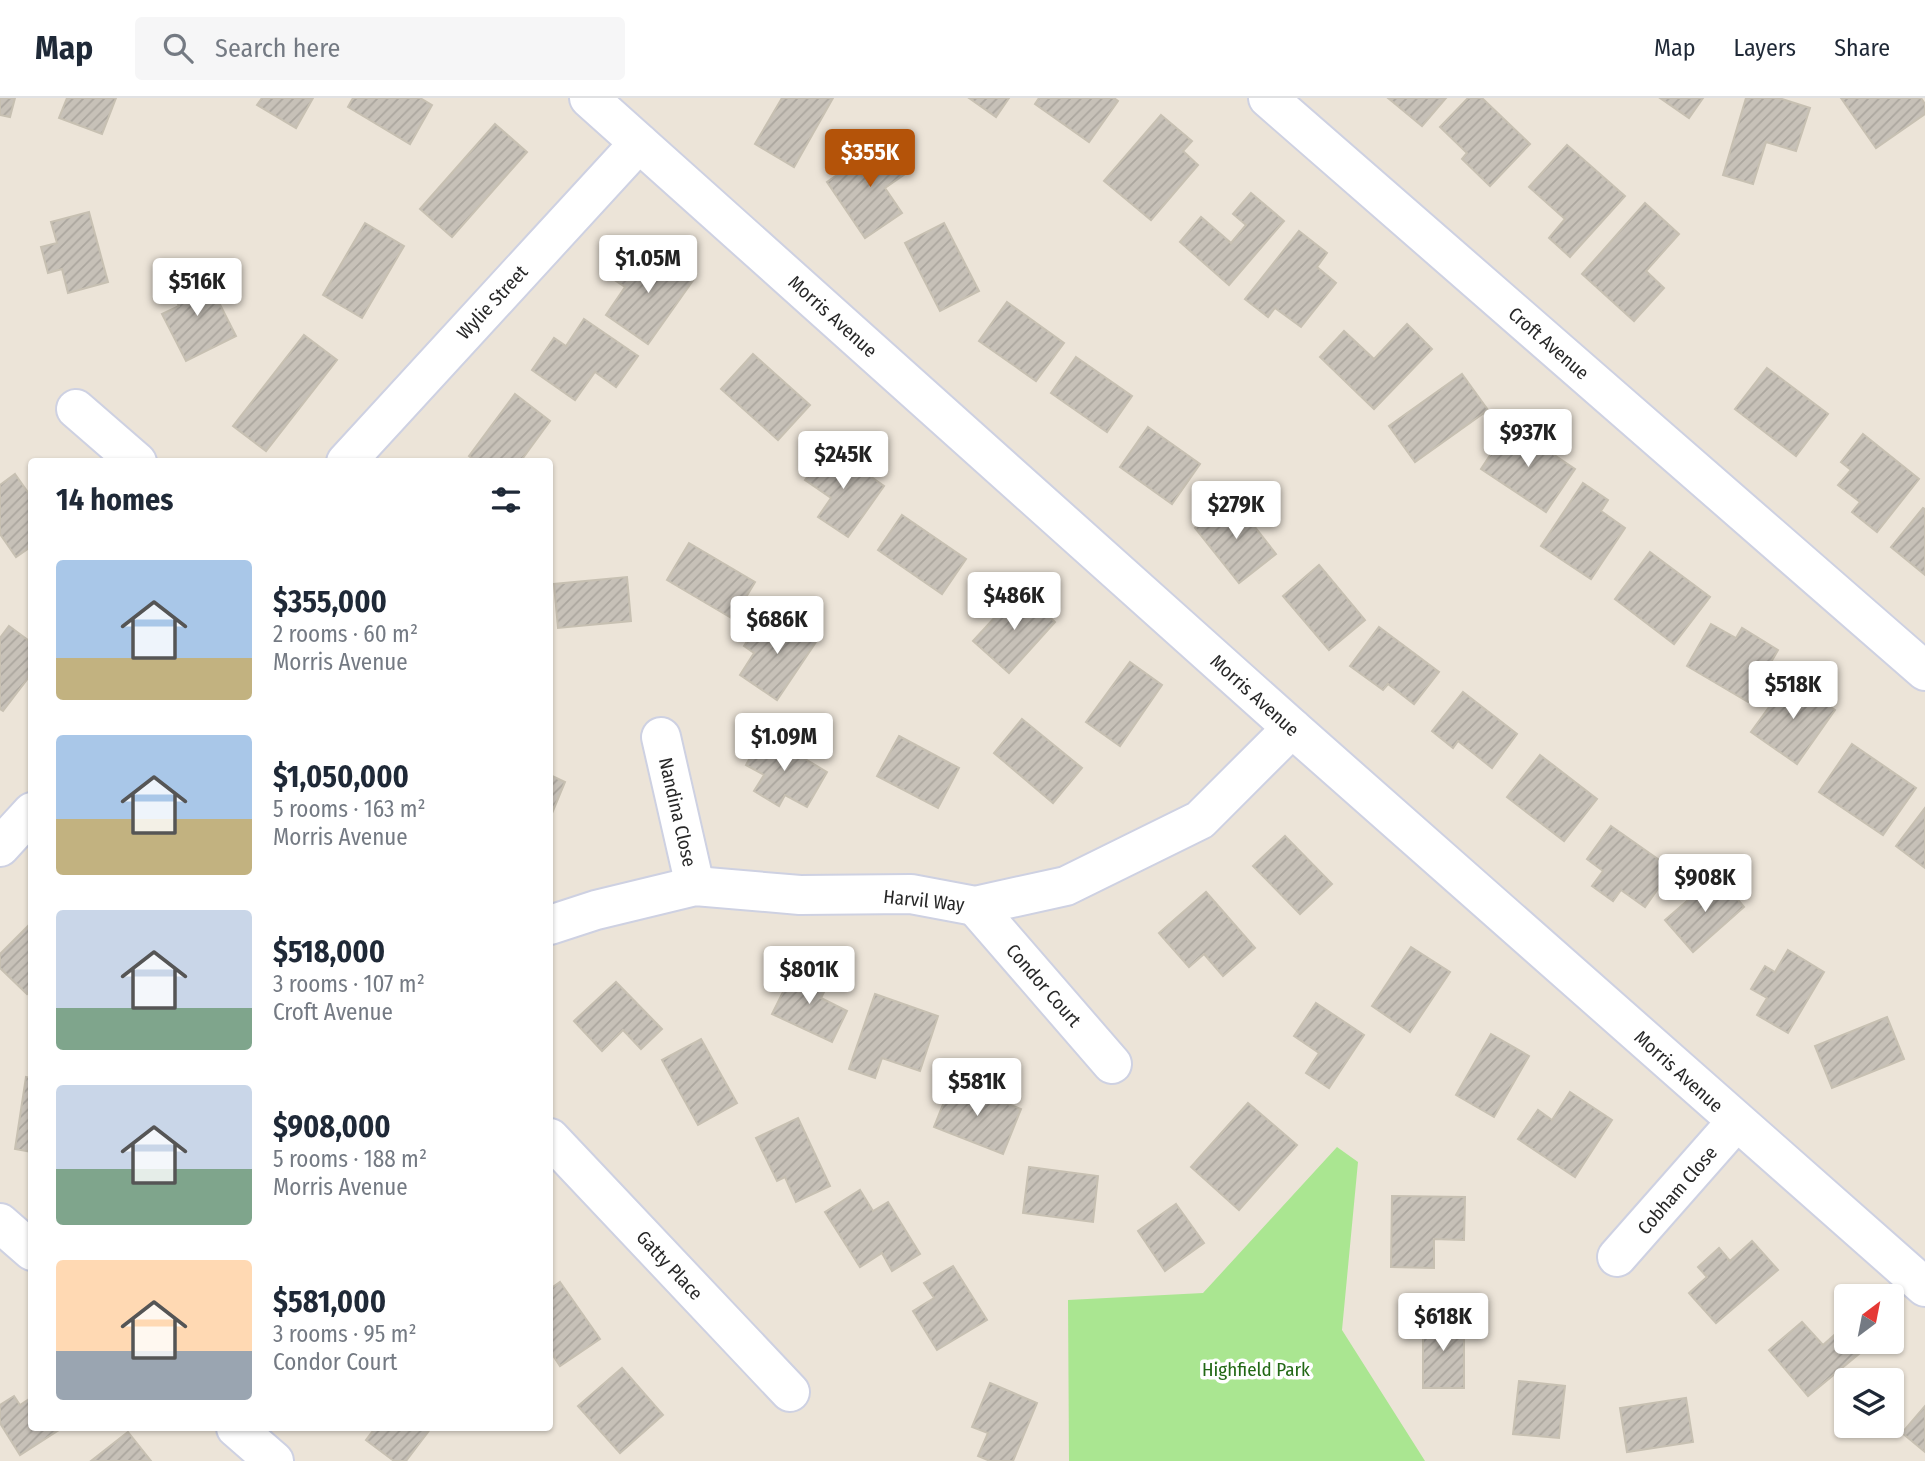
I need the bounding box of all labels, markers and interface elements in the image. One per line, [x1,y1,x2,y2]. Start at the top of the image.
search box [135,17,625,80]
text: Map [35,28,93,68]
icon: search [159,29,197,67]
text: Search here [215,33,340,64]
text: Map [1654,34,1696,62]
text: Layers [1734,34,1796,62]
text: Share [1834,34,1890,62]
pin: $355K [821,130,919,189]
text: $355K [841,138,899,166]
pin: $1.05M [591,236,705,295]
text: $1.05M [615,244,681,272]
pin: $516K [148,258,246,318]
street label: Wylie Street [452,260,533,344]
text: $516K [169,267,225,295]
street label: Morris Avenue [784,271,882,362]
street label: Croft Avenue [1504,302,1594,385]
pin: $937K [1479,410,1577,469]
text: $937K [1500,418,1556,446]
pin: $245K [794,432,892,491]
text: $245K [814,440,872,468]
icon: filters [487,481,525,519]
text: 14 homes [56,482,173,518]
pin: $279K [1187,482,1285,541]
text: $279K [1208,490,1264,518]
pin: $486K [965,573,1063,632]
text: $486K [984,581,1044,609]
text: $355,000 [273,584,387,620]
icon: home [112,588,196,672]
pin: $686K [728,596,826,656]
text: $686K [746,605,808,633]
text: 2 rooms · 60 m² [273,620,418,648]
text: Morris Avenue [273,648,408,676]
street label: Morris Avenue [1206,650,1304,741]
pin: $518K [1744,662,1842,721]
text: $518K [1765,670,1821,698]
pin: $1.09M [727,714,841,773]
text: $1.09M [751,722,817,750]
street label: Nandina Close [654,755,701,869]
text: $1,050,000 [273,759,409,795]
icon: home [112,763,196,847]
text: 5 rooms · 163 m² [273,795,426,823]
text: Morris Avenue [273,823,408,851]
pin: $908K [1656,854,1754,914]
text: $908K [1674,863,1736,891]
street label: Harvil Way [882,885,966,916]
text: $518,000 [273,934,385,970]
icon: home [112,938,196,1022]
street label: Condor Court [1001,939,1086,1032]
pin: $801K [760,946,858,1006]
text: $801K [780,955,838,983]
text: 3 rooms · 107 m² [273,970,425,998]
text: Croft Avenue [273,998,393,1026]
street label: Morris Avenue [1630,1026,1728,1117]
pin: $581K [928,1058,1026,1118]
text: $581K [948,1067,1006,1095]
text: $908,000 [273,1109,391,1145]
icon: home [112,1113,196,1197]
street label: Cobham Close [1633,1141,1722,1239]
text: 5 rooms · 188 m² [273,1145,427,1173]
text: Morris Avenue [273,1173,408,1201]
street label: Gatty Place [632,1226,708,1305]
text: $581,000 [273,1284,386,1320]
north arrow [1834,1284,1904,1354]
map controls [1834,1284,1904,1438]
icon: home [112,1288,196,1372]
pin: $618K [1394,1294,1492,1353]
text: $618K [1414,1302,1472,1330]
text: 3 rooms · 95 m² [273,1320,417,1348]
text: Condor Court [273,1348,397,1376]
park label: Highfield Park [1202,1358,1310,1381]
button: layers [1834,1368,1904,1438]

